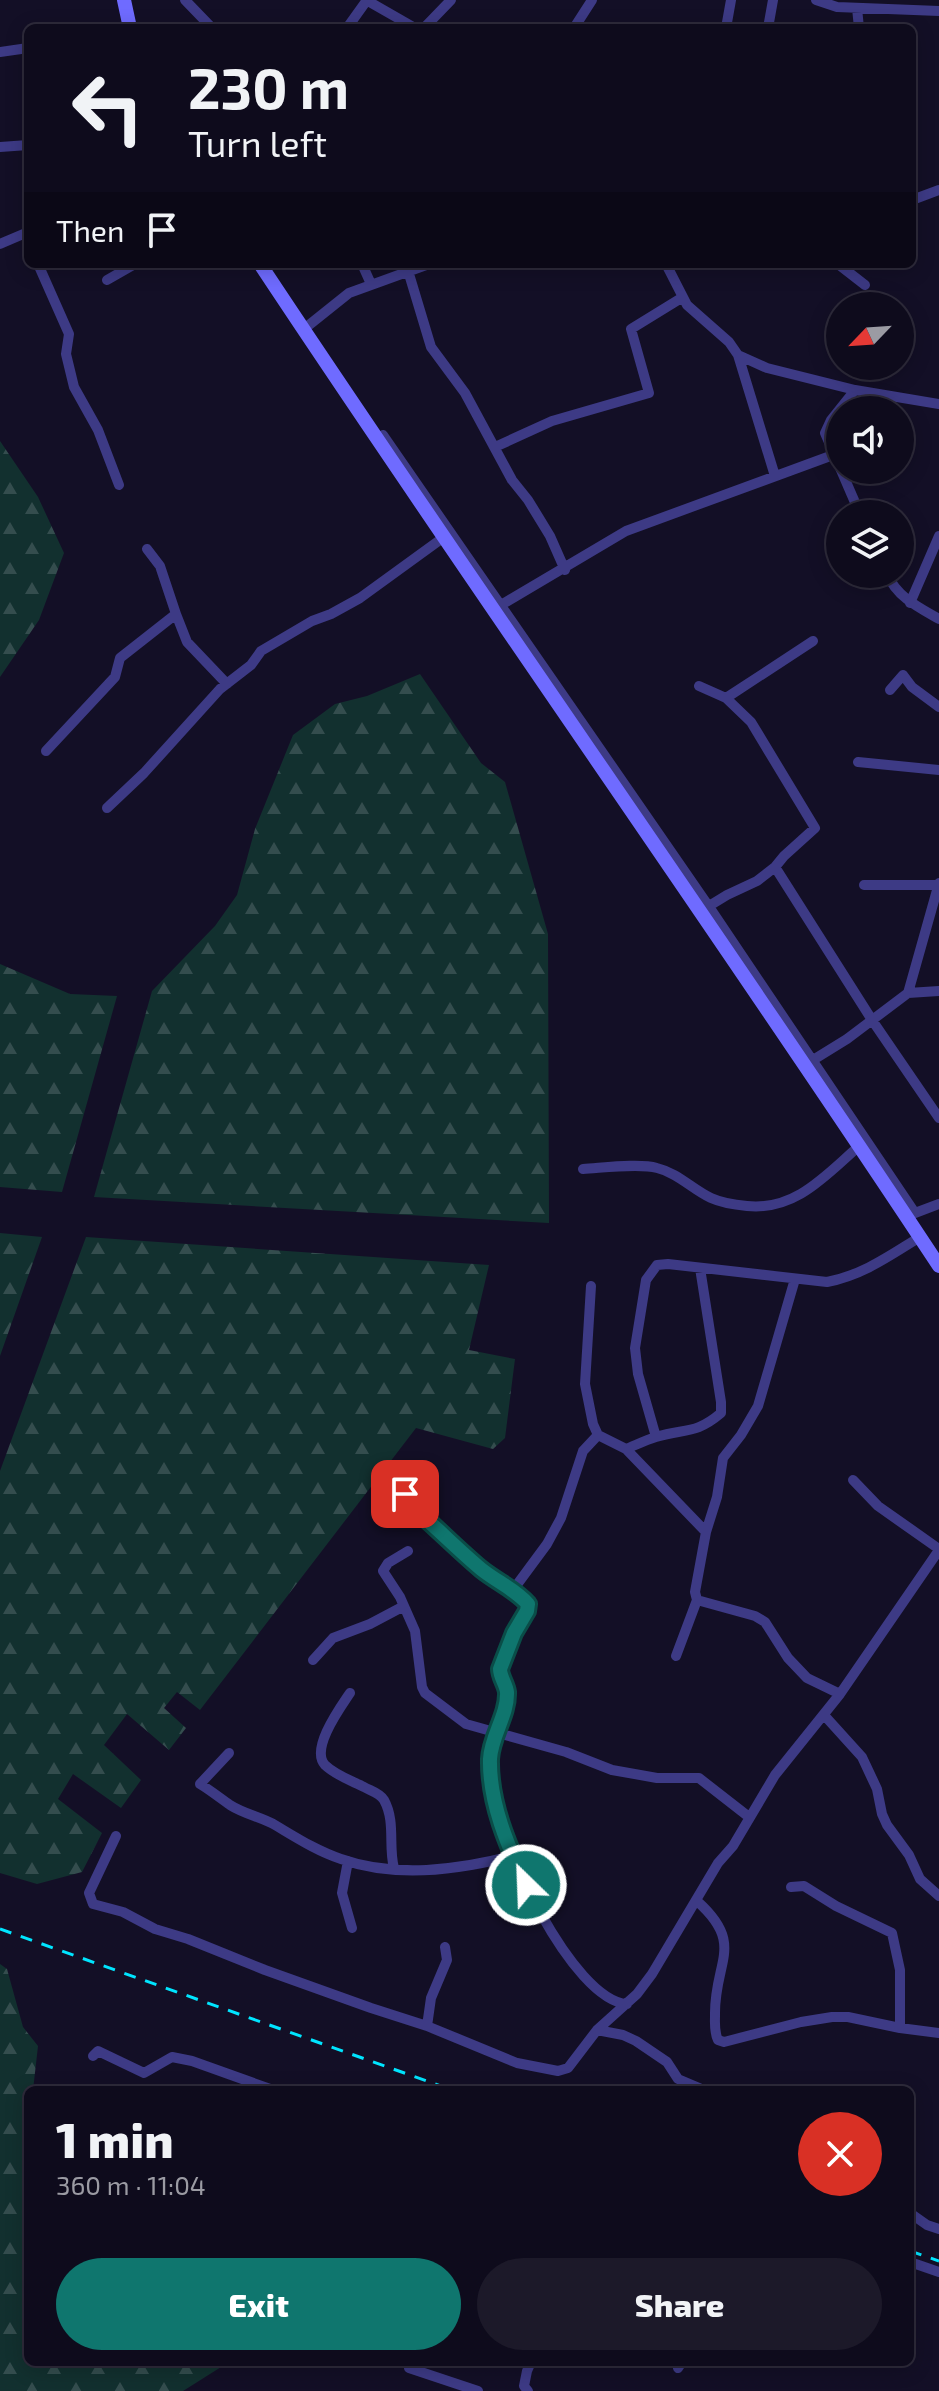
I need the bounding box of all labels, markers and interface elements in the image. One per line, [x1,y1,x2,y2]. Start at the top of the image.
text: 230 m [188,53,349,120]
icon: left [56,56,160,160]
text: Turn left [188,121,327,164]
icon: arrive [140,208,184,252]
text: Then [56,212,124,248]
north arrow [826,292,914,380]
map controls [826,292,914,588]
button: sound [826,396,914,484]
button: layers [826,500,914,588]
pin [371,1460,439,1528]
icon: arrive [383,1472,427,1516]
position arrow [484,1843,568,1927]
text: 1 min [56,2110,174,2168]
button: close [798,2112,882,2196]
text: 360 m · 11:04 [56,2169,206,2200]
button: Exit [56,2258,461,2350]
button: Share [477,2258,882,2350]

